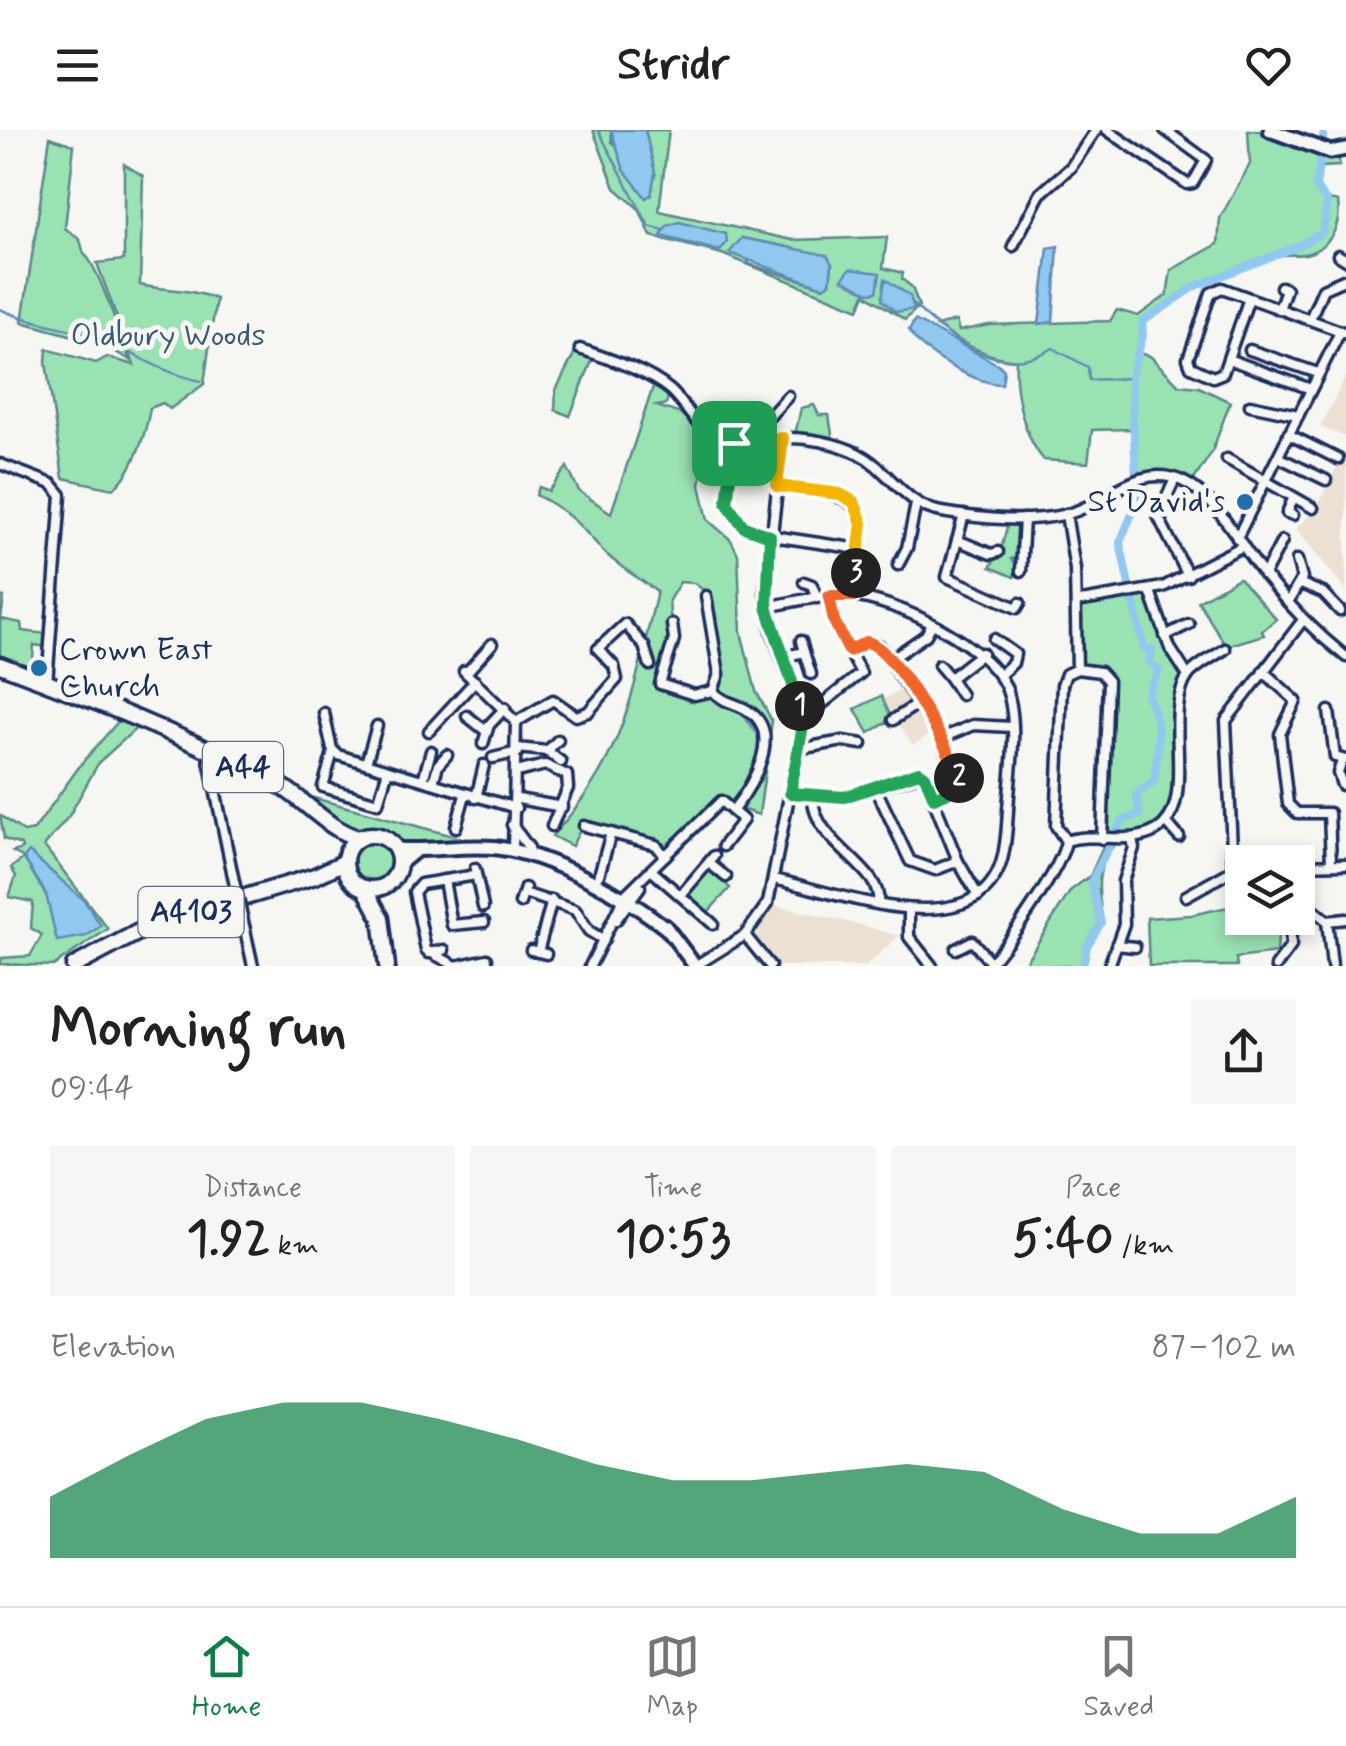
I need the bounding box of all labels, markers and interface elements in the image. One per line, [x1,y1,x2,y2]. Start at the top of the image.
text: Stridr [617,36,729,95]
icon: menu [50,38,105,93]
icon: heart [1241,38,1296,93]
park label: Oldbury Woods [70,315,266,357]
pin [692,401,777,486]
icon: arrive [707,416,762,471]
place label: St David's [1087,481,1225,523]
marker: St David's [1234,491,1256,513]
pin: 3 [831,548,881,598]
text: 3 [850,554,862,591]
place label: Crown East Church [59,629,213,708]
marker: Crown East Church [28,657,50,679]
pin: 1 [775,681,825,731]
text: 1 [794,687,806,724]
road number: A44 [203,742,283,792]
pin: 2 [934,753,984,803]
text: 2 [952,759,966,796]
map controls [1225,845,1315,935]
button: layers [1225,845,1315,935]
road number: A4103 [138,887,244,937]
text: Morning run [50,994,347,1066]
button: share [1191,999,1296,1104]
text: 09:44 [50,1068,134,1110]
text: Distance [203,1170,302,1207]
text: Time [644,1170,702,1207]
text: Pace [1065,1170,1121,1207]
text: 1.92 [187,1207,270,1273]
text: 10:53 [615,1207,731,1273]
text: 5:40 [1012,1207,1114,1273]
text: km [270,1228,319,1265]
text: /km [1114,1228,1174,1265]
text: Elevation [50,1326,176,1368]
text: 87–102 m [1151,1326,1296,1368]
tab: Home [192,1629,261,1726]
tab: Map [645,1629,700,1726]
tab: Saved [1083,1629,1154,1726]

